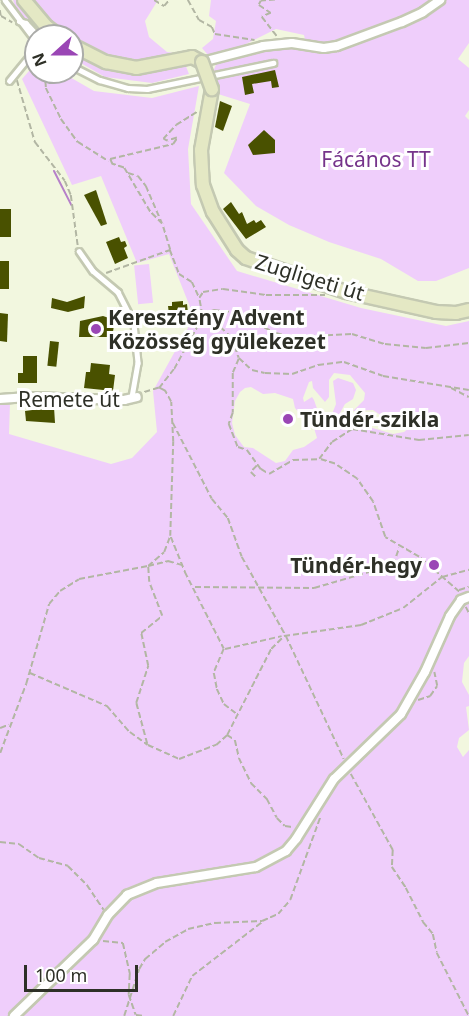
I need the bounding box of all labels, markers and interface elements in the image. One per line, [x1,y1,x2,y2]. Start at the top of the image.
north arrow [24,24,84,84]
text: N [26,50,52,70]
park label: Fácános TT [321,146,431,172]
street label: Zugligeti út [253,249,367,305]
place label: Keresztény Advent Közösség gyülekezet [108,304,326,354]
marker: Keresztény Advent Közösség gyülekezet [89,322,103,336]
street label: Remete út [18,386,120,412]
place label: Tündér-szikla [300,406,439,432]
marker: Tündér-szikla [281,412,295,426]
place label: Tündér-hegy [290,552,422,578]
marker: Tündér-hegy [427,558,441,572]
scale bar [27,953,141,991]
text: 100 m [35,963,87,987]

